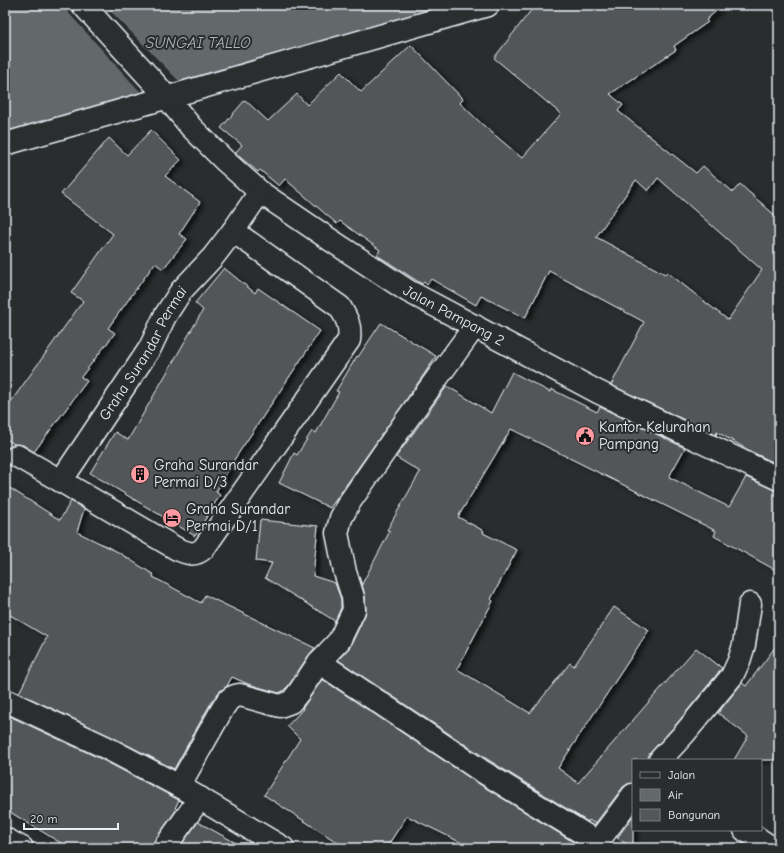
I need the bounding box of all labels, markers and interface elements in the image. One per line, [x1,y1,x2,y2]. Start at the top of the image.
water label: SUNGAI TALLO [145,34,251,52]
street label: Jalan Pampang 2 [400,281,508,350]
street label: Graha Surandar Permai [95,282,190,424]
place label: Kantor Kelurahan Pampang [599,418,711,453]
public building icon: Kantor Kelurahan Pampang [574,425,596,447]
place label: Graha Surandar Permai D/3 [154,456,258,491]
building icon: Graha Surandar Permai D/3 [129,463,151,485]
place label: Graha Surandar Permai D/1 [186,500,290,535]
hotel icon: Graha Surandar Permai D/1 [161,507,183,529]
legend [632,759,762,831]
text: Jalan [668,768,695,782]
text: Air [668,788,683,802]
scale bar [24,805,118,831]
text: Bangunan [668,808,720,822]
text: 20 m [30,812,58,826]

